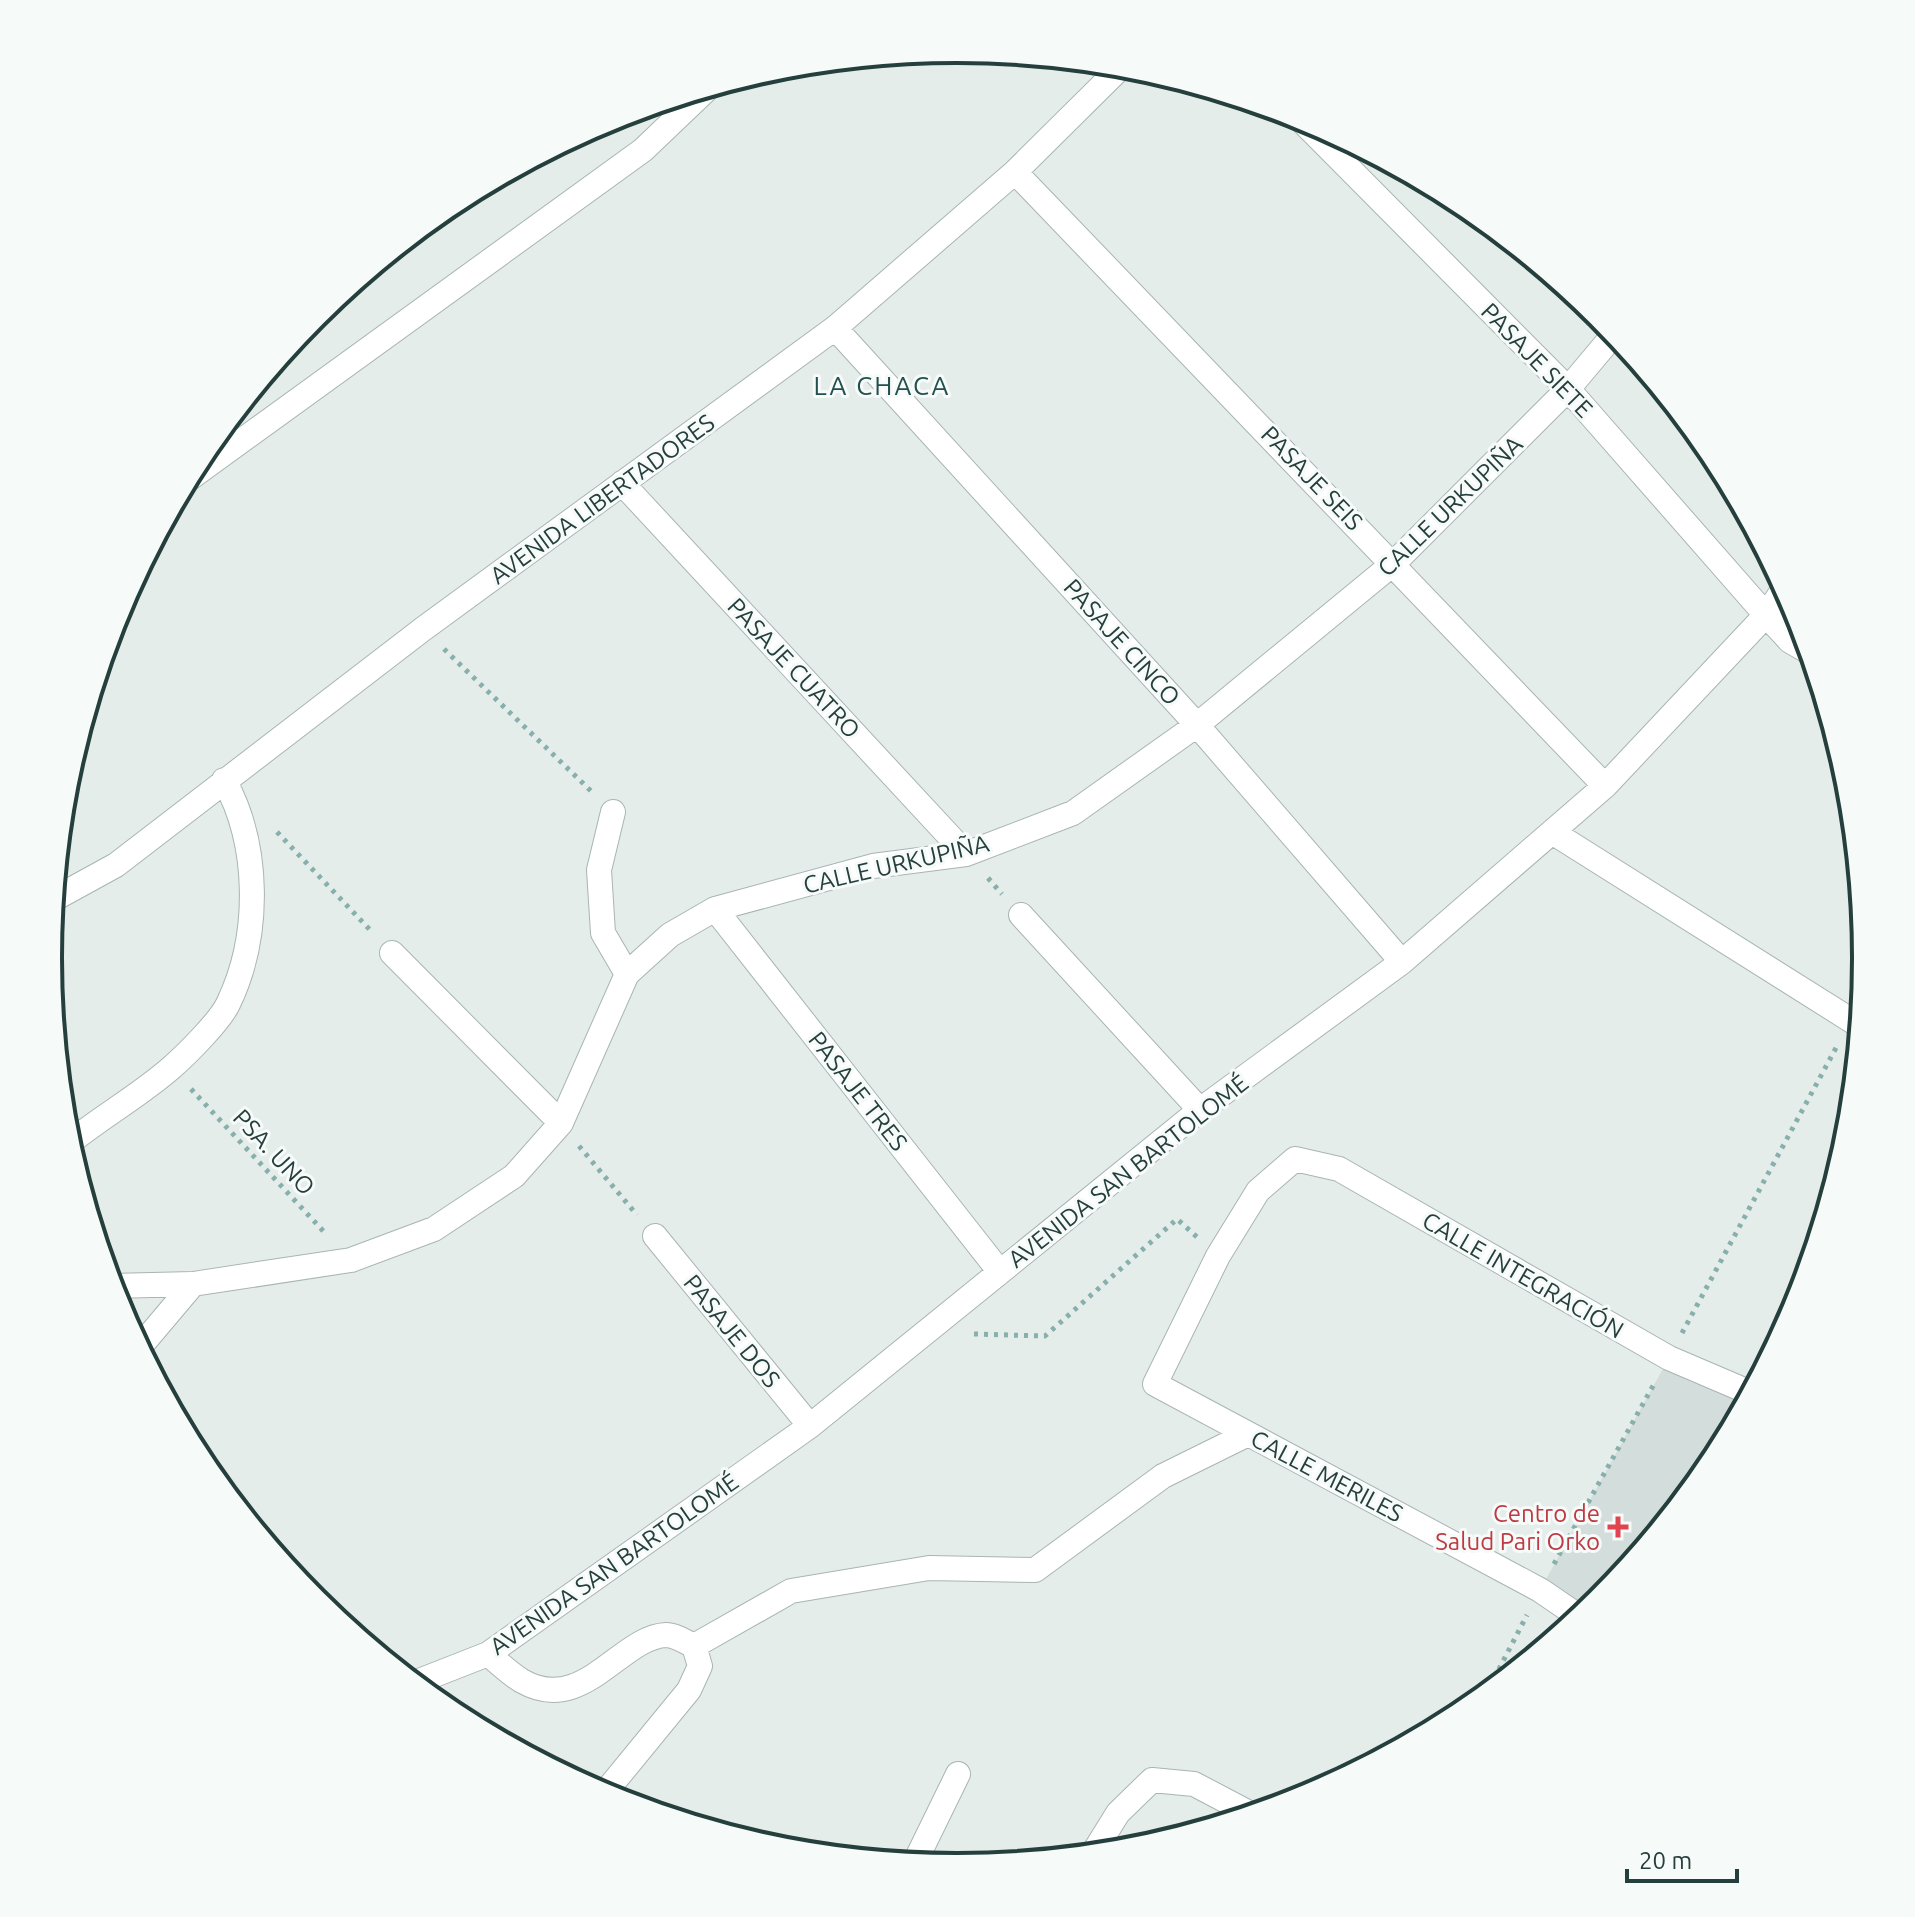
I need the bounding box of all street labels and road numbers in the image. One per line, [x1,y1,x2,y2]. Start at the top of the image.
street label: PASAJE SIETE [1476,297,1598,423]
street label: AVENIDA LIBERTADORES [485,409,719,589]
street label: PASAJE SEIS [1256,421,1368,535]
street label: CALLE URKUPIÑA [1372,430,1528,582]
street label: PASAJE CINCO [1058,573,1186,711]
street label: PASAJE CUATRO [722,593,866,743]
street label: CALLE URKUPIÑA [800,829,992,899]
street label: PASAJE TRES [803,1026,913,1156]
street label: AVENIDA SAN BARTOLOMÉ [1002,1068,1253,1273]
street label: PSA. UNO [228,1104,320,1200]
street label: CALLE INTEGRACIÓN [1418,1206,1629,1344]
street label: PASAJE DOS [678,1269,786,1393]
street label: CALLE MERILES [1247,1425,1407,1527]
street label: AVENIDA SAN BARTOLOMÉ [484,1467,743,1660]

